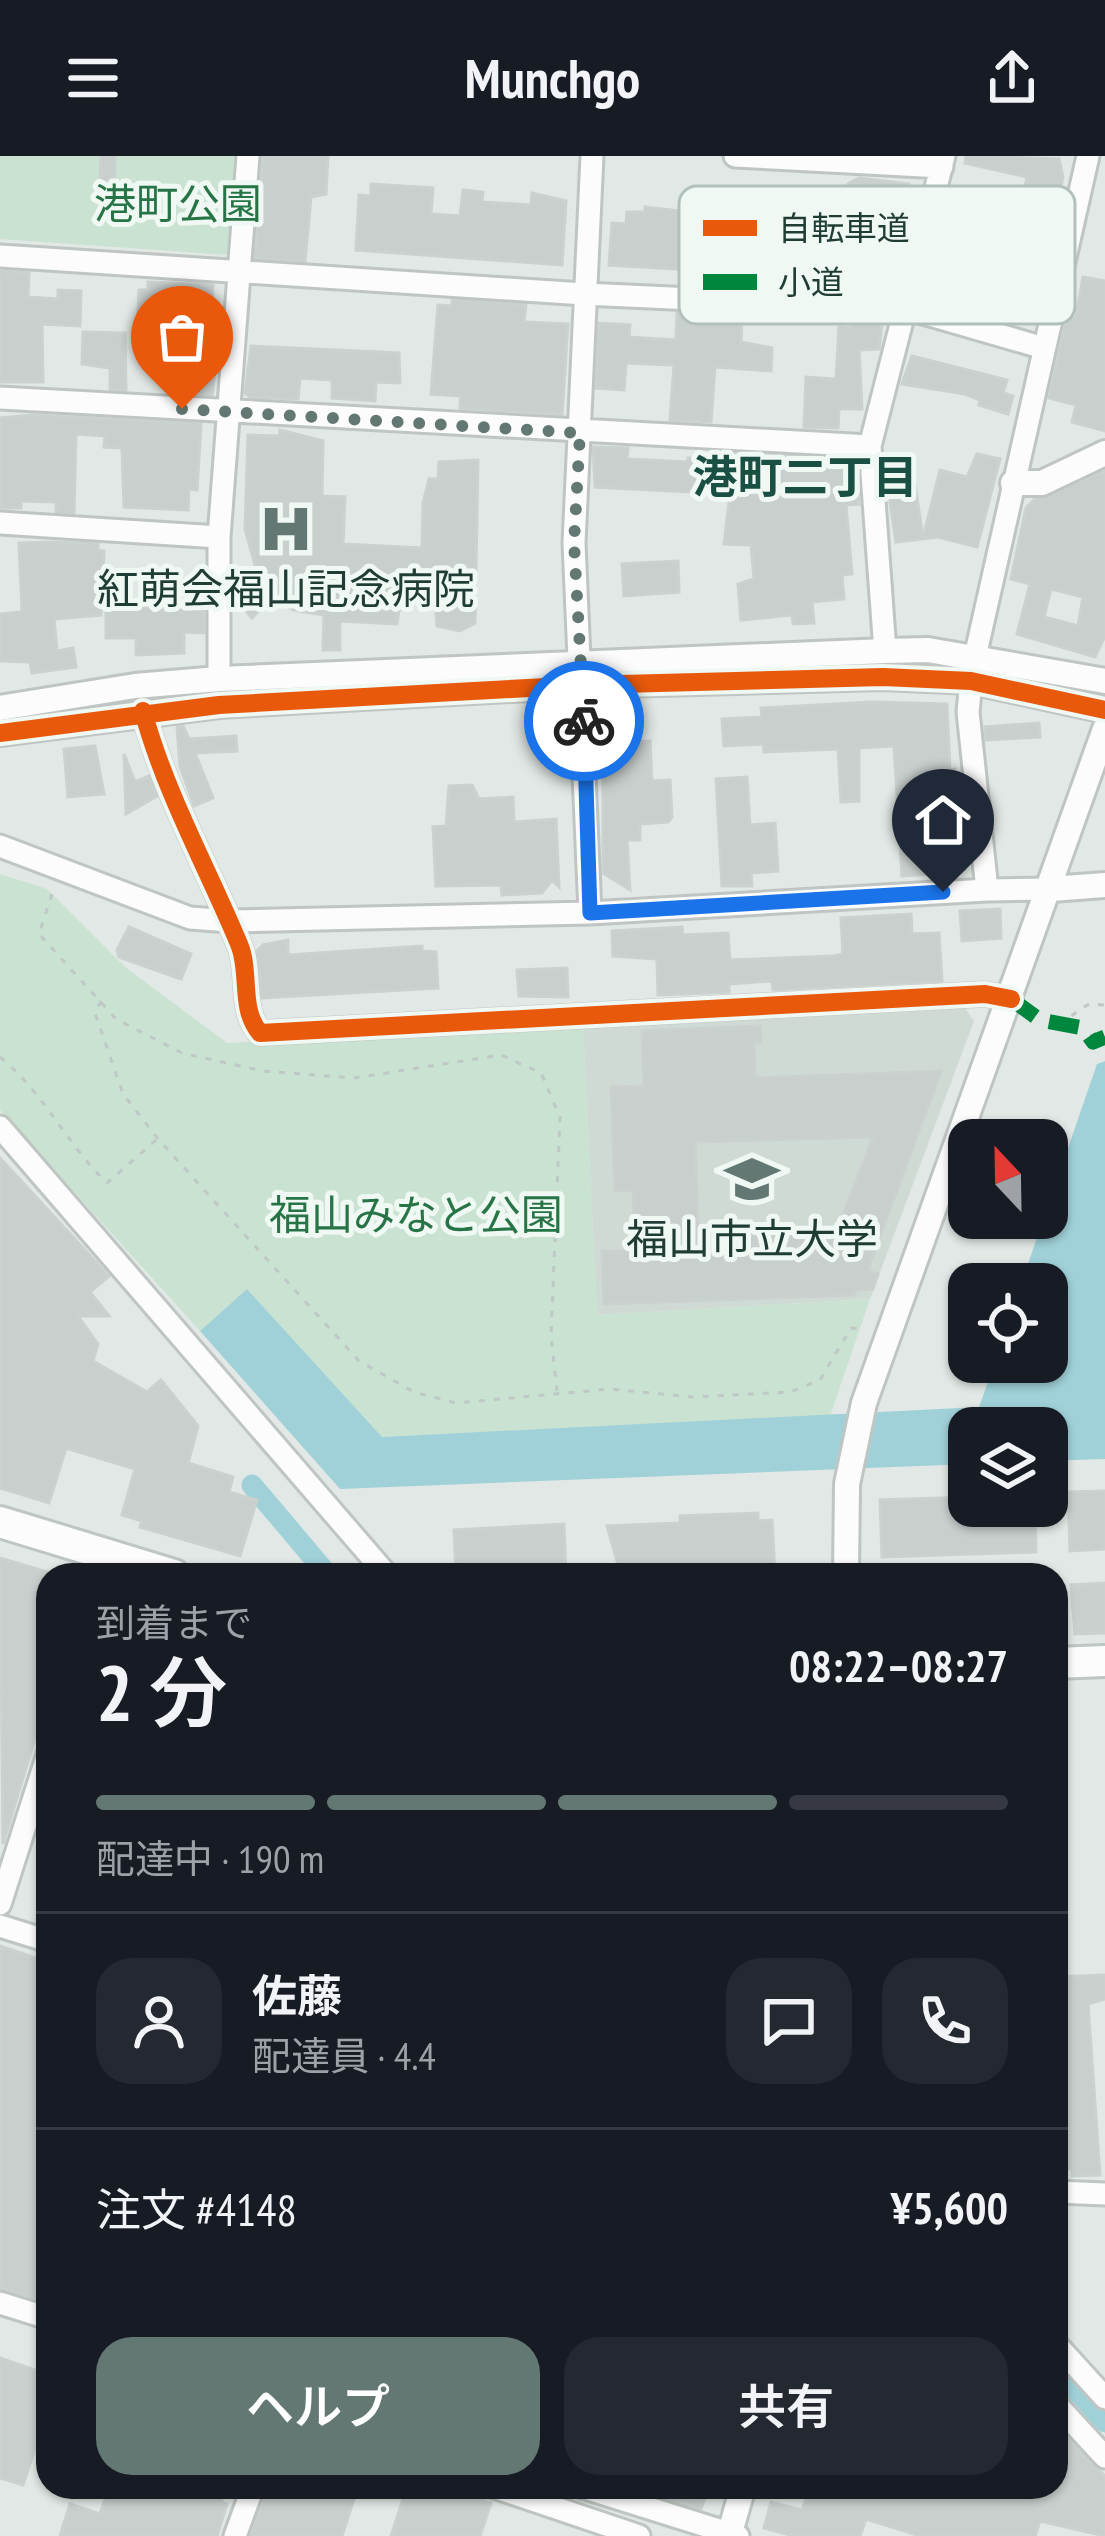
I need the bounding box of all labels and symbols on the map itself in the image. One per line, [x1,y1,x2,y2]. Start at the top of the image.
park label: 港町公園 [94,176,262,231]
legend [679,186,1075,324]
text: 自転車道 [778,206,910,249]
text: 小道 [778,260,844,303]
pin [131,286,233,409]
district label: 港町二丁目 [692,447,918,505]
hospital icon: 紅萌会福山記念病院 [257,500,315,558]
place label: 紅萌会福山記念病院 [97,561,475,616]
courier [524,661,644,781]
pin [892,769,994,892]
north arrow [948,1119,1068,1239]
school or university icon: 福山市立大学 [723,1150,781,1208]
park label: 福山みなと公園 [269,1187,563,1242]
place label: 福山市立大学 [626,1211,878,1266]

